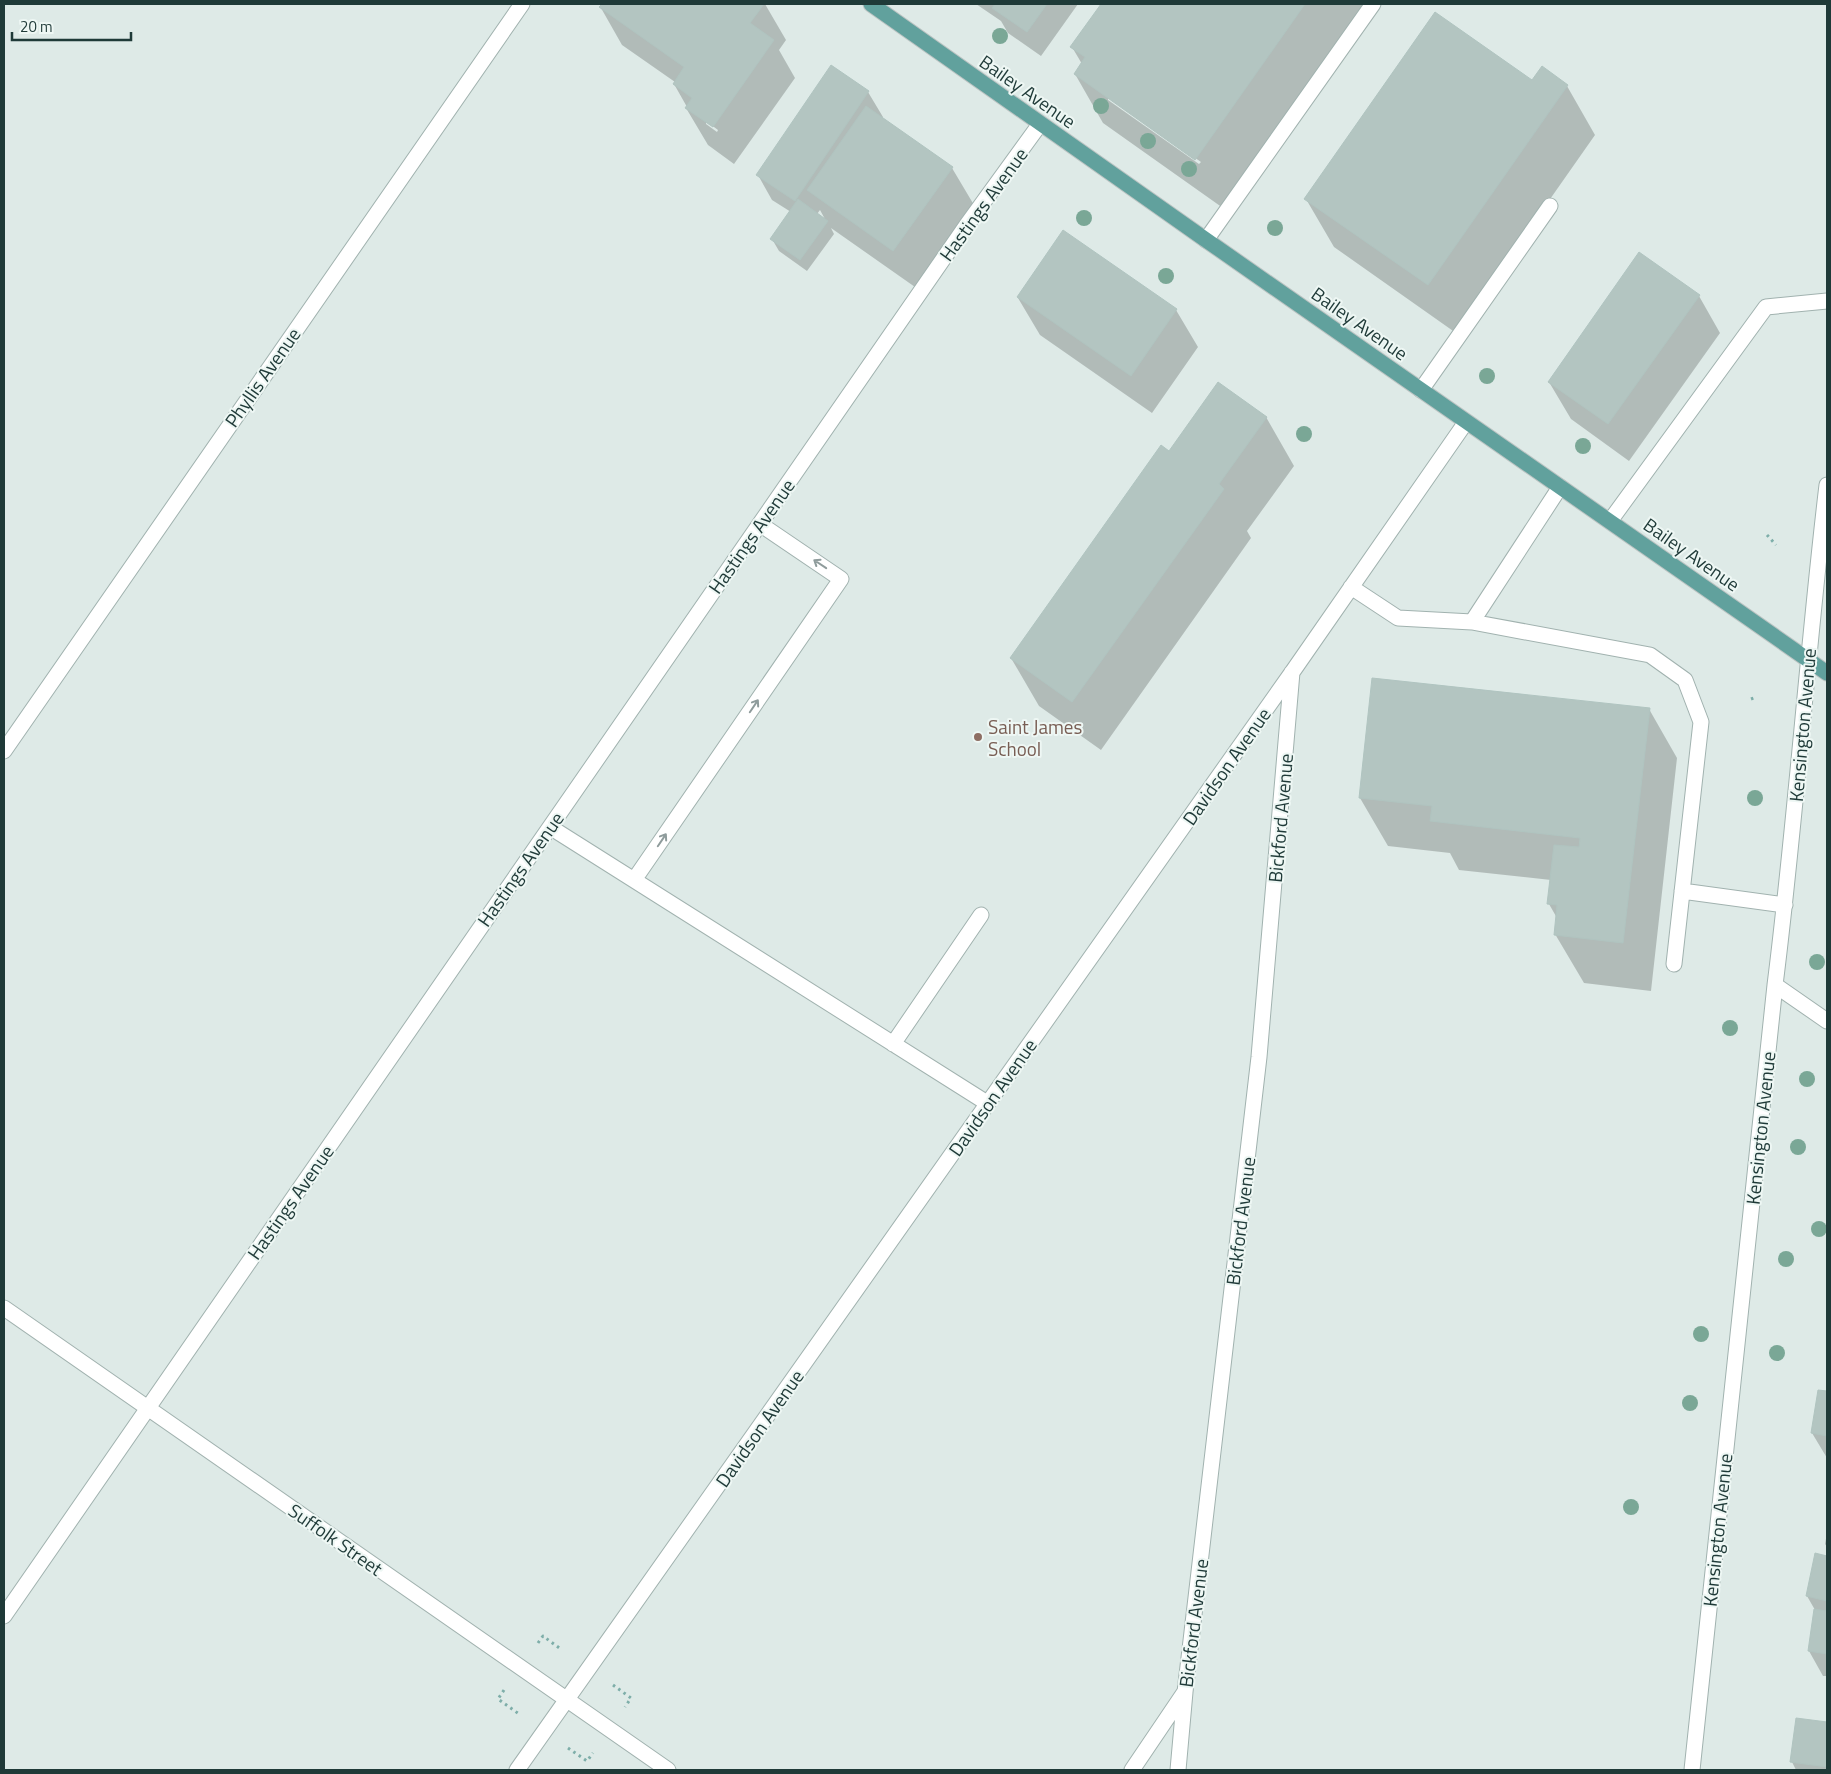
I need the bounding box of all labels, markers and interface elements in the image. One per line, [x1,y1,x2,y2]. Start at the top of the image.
scale bar [12,10,131,42]
text: 20 m [20,15,53,38]
street label: Bailey Avenue [974,47,1082,135]
street label: Hastings Avenue [932,141,1034,267]
street label: Bailey Avenue [1306,279,1414,367]
street label: Phyllis Avenue [217,321,307,433]
street label: Hastings Avenue [701,473,801,599]
street label: Bailey Avenue [1638,510,1746,598]
one-way arrow [813,559,827,569]
street label: Kensington Avenue [1781,647,1823,803]
one-way arrow [749,699,759,713]
street label: Davidson Avenue [1175,701,1277,831]
place label: Saint James School [988,712,1082,763]
marker: Saint James School [972,731,984,743]
street label: Bickford Avenue [1260,752,1300,884]
street label: Hastings Avenue [470,806,570,932]
one-way arrow [657,833,667,847]
street label: Davidson Avenue [941,1032,1043,1162]
street label: Kensington Avenue [1738,1050,1782,1206]
street label: Hastings Avenue [240,1139,340,1265]
street label: Bickford Avenue [1218,1155,1262,1287]
street label: Davidson Avenue [708,1363,810,1493]
street label: Kensington Avenue [1695,1452,1739,1608]
street label: Suffolk Street [283,1496,389,1582]
street label: Bickford Avenue [1171,1557,1215,1689]

